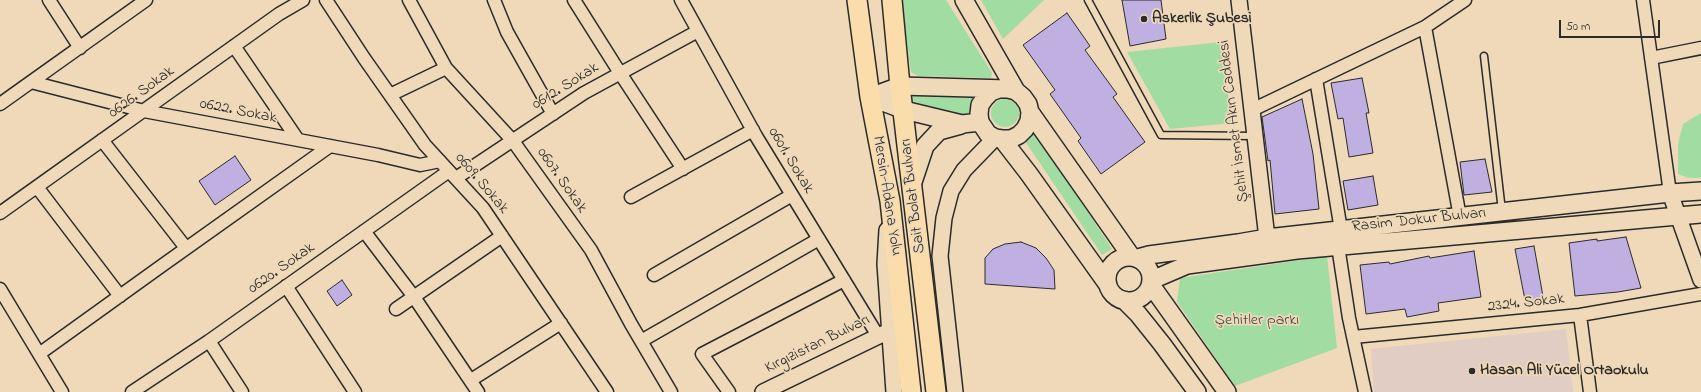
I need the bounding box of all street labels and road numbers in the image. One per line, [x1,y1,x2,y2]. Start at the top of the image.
street label: Şehit İsmet Akın Caddesi [1216,39,1254,203]
street label: 0612. Sokak [529,59,603,115]
street label: 0626. Sokak [105,63,179,123]
street label: 0622. Sokak [198,95,278,129]
street label: 0601. Sokak [763,124,817,198]
street label: Mersin-Adana Yolu [867,135,905,257]
street label: Sait Bolat Bulvarı [897,137,931,255]
street label: 0607. Sokak [531,145,591,217]
street label: 0609. Sokak [450,150,512,218]
street label: Rasim Dokur Bulvarı [1351,204,1487,238]
street label: 0620. Sokak [245,239,319,299]
street label: 2324. Sokak [1487,290,1565,318]
street label: Kırgızistan Bulvarı [762,311,874,379]

